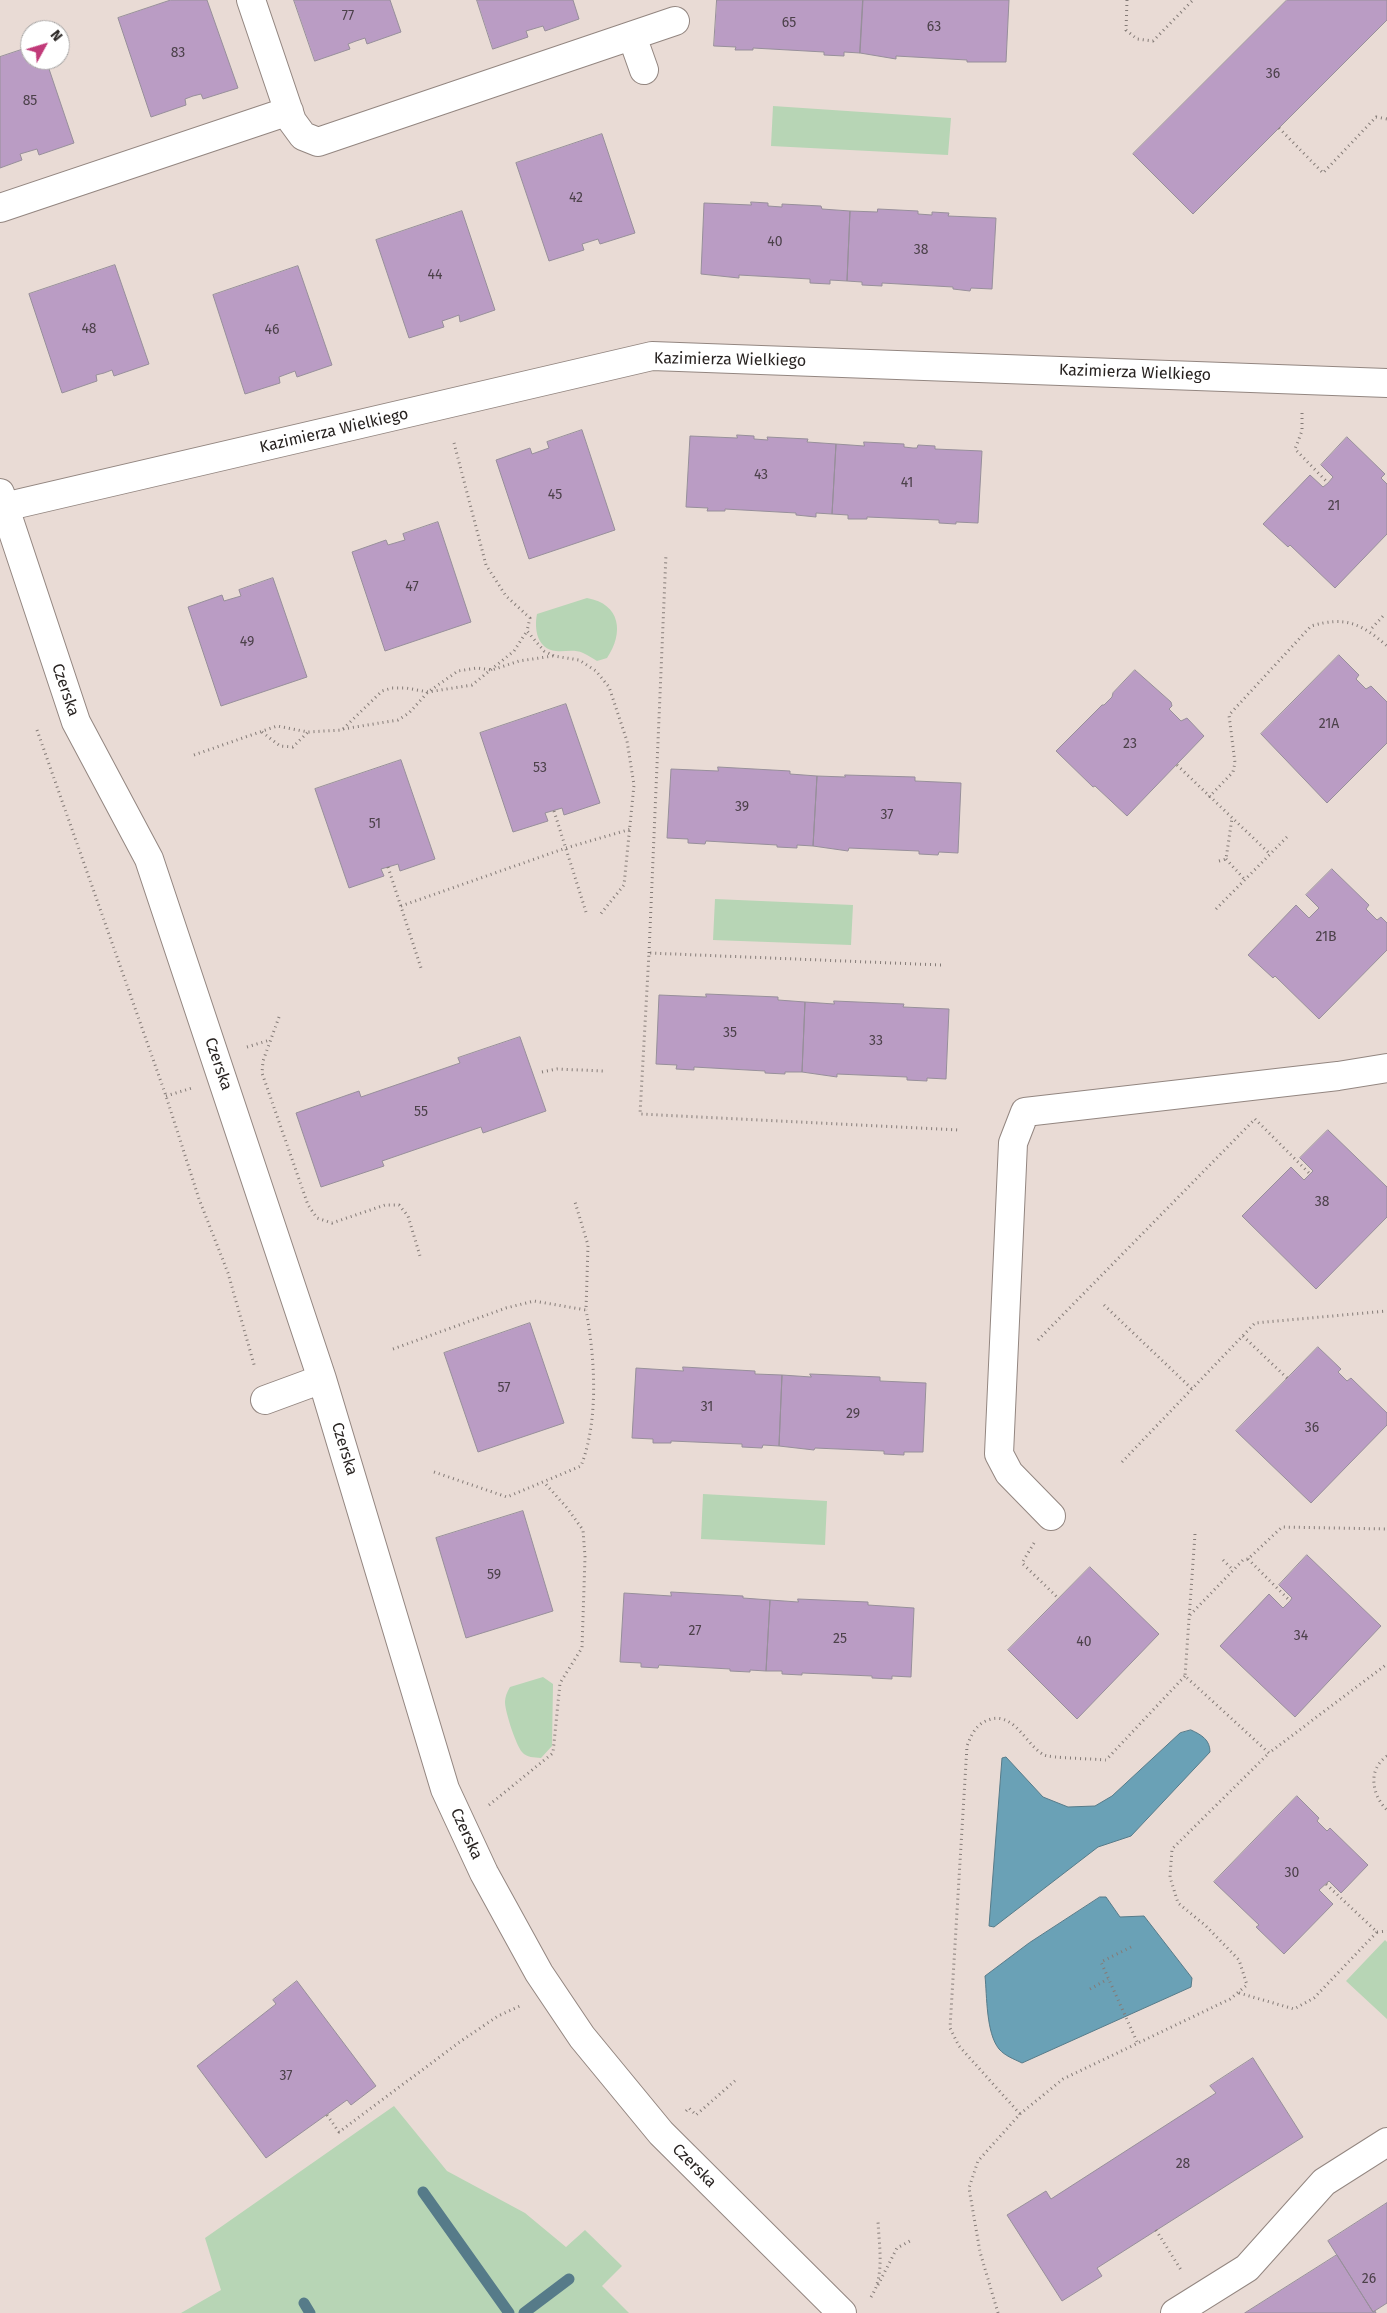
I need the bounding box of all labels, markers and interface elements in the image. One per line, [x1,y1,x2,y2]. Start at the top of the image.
house number: 77 [342,8,354,24]
house number: 65 [782,15,796,31]
house number: 63 [927,19,941,35]
north arrow [20,20,70,70]
text: N [47,27,66,45]
house number: 83 [171,45,185,61]
house number: 36 [1266,66,1280,82]
house number: 85 [23,93,37,109]
house number: 42 [569,190,583,206]
house number: 40 [767,234,783,250]
house number: 38 [914,242,928,258]
house number: 44 [428,267,442,283]
house number: 48 [81,321,97,337]
house number: 46 [265,322,279,338]
street label: Kazimierza Wielkiego [654,349,806,371]
street label: Kazimierza Wielkiego [1059,361,1211,385]
street label: Kazimierza Wielkiego [258,405,410,457]
house number: 43 [754,467,768,483]
house number: 41 [901,475,913,491]
house number: 45 [548,487,562,503]
house number: 21 [1328,498,1340,514]
house number: 47 [405,579,419,595]
house number: 49 [240,634,254,650]
street label: Czerska [47,661,83,719]
house number: 21A [1319,716,1339,732]
house number: 23 [1123,736,1137,752]
house number: 53 [533,760,547,776]
house number: 39 [735,799,749,815]
house number: 37 [880,807,894,823]
house number: 51 [369,816,381,832]
house number: 21B [1315,929,1337,945]
house number: 35 [723,1025,737,1041]
house number: 33 [869,1033,883,1049]
street label: Czerska [200,1035,236,1093]
house number: 55 [414,1104,428,1120]
house number: 38 [1315,1194,1329,1210]
house number: 57 [498,1380,510,1396]
house number: 31 [701,1399,713,1415]
house number: 29 [846,1406,860,1422]
street label: Czerska [327,1420,361,1478]
house number: 36 [1305,1420,1319,1436]
house number: 59 [487,1567,501,1583]
house number: 27 [688,1623,702,1639]
house number: 34 [1294,1628,1308,1644]
house number: 25 [833,1631,847,1647]
house number: 40 [1076,1634,1092,1650]
street label: Czerska [446,1805,486,1863]
house number: 30 [1285,1865,1299,1881]
house number: 37 [279,2068,293,2084]
street label: Czerska [668,2140,720,2192]
house number: 28 [1176,2156,1190,2172]
house number: 26 [1362,2271,1376,2287]

